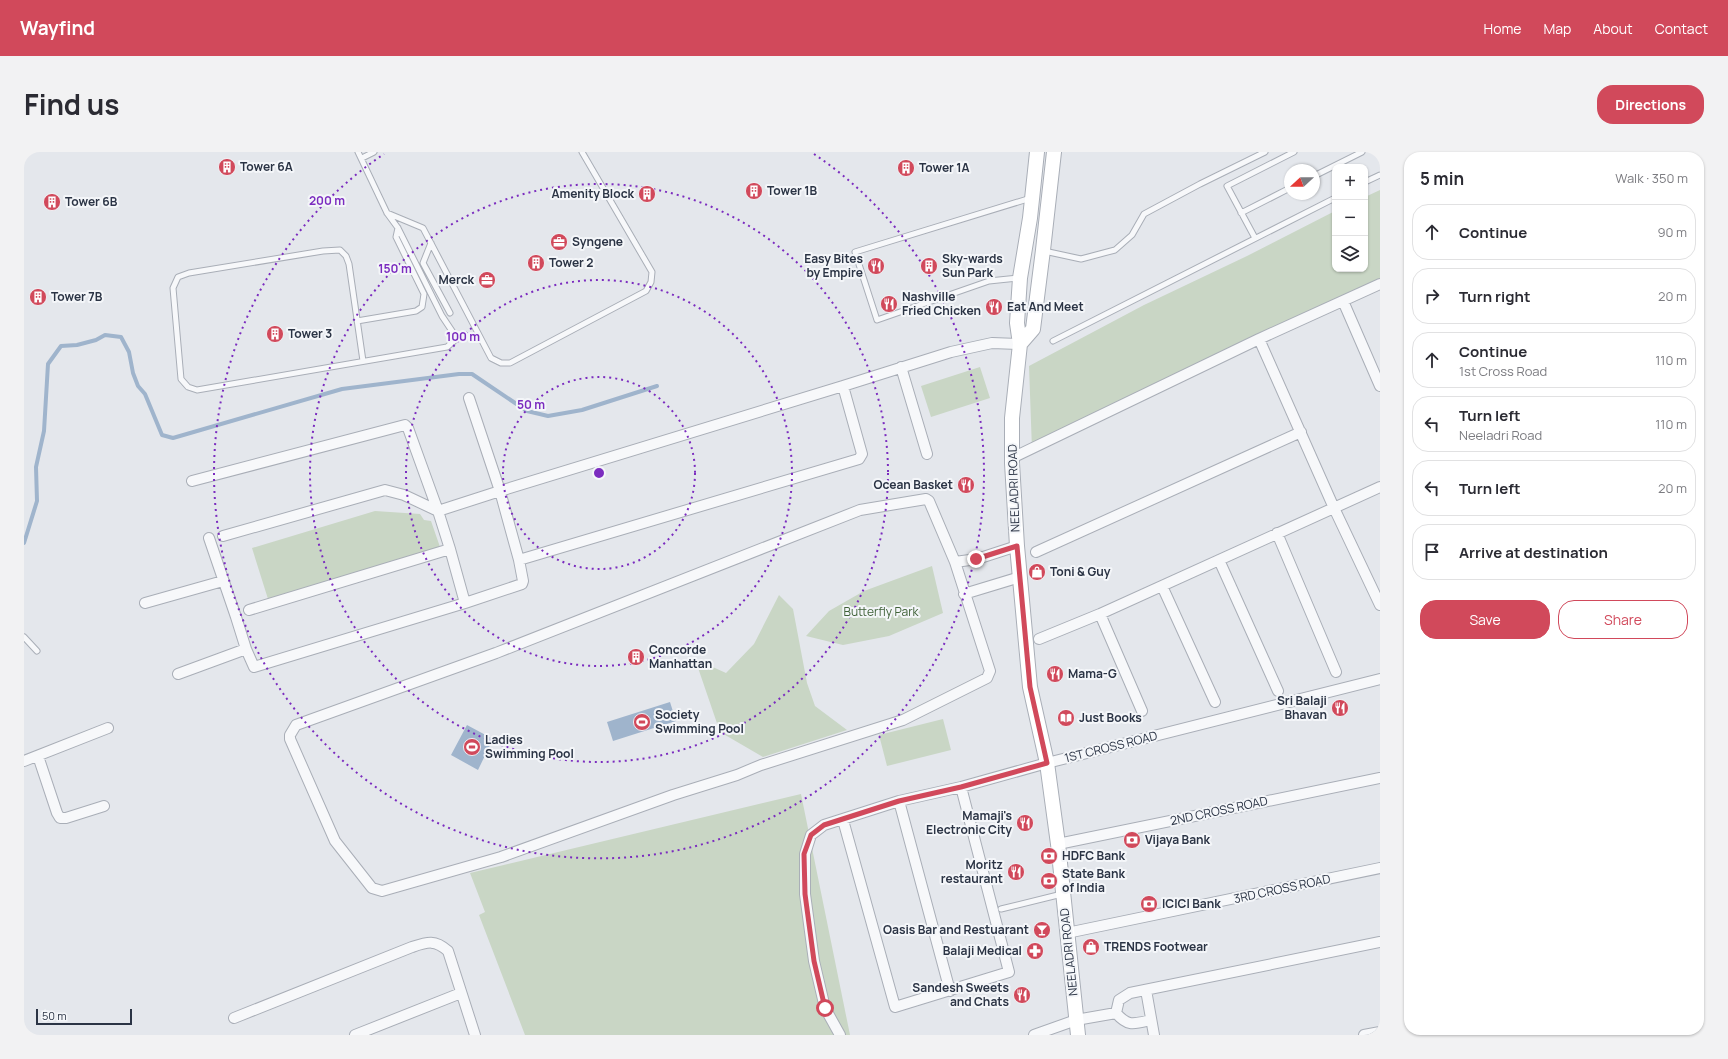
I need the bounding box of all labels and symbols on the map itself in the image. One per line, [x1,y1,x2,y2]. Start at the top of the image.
building icon: Tower 6A [217,157,237,177]
place label: Tower 6A [240,158,293,175]
building icon: Tower 1A [896,158,916,178]
place label: Tower 1A [919,159,970,176]
north arrow [1284,164,1320,200]
building icon: Tower 1B [744,181,764,201]
place label: Tower 1B [767,182,818,199]
building icon: Amenity Block [637,184,657,204]
place label: Amenity Block [552,185,635,202]
building icon: Tower 6B [42,192,62,212]
text: 200 m [309,192,345,209]
place label: Tower 6B [65,193,118,210]
office icon: Syngene [549,232,569,252]
place label: Syngene [572,233,623,250]
place label: Easy Bites by Empire [804,250,863,281]
place label: Sky-wards Sun Park [942,250,1003,281]
building icon: Tower 2 [526,253,546,273]
place label: Tower 2 [549,254,593,271]
restaurant icon: Easy Bites by Empire [866,256,886,276]
building icon: Sky-wards Sun Park [919,256,939,276]
text: 150 m [378,260,412,277]
office icon: Merck [477,270,497,290]
place label: Merck [438,271,475,288]
building icon: Tower 7B [28,287,48,307]
place label: Tower 7B [51,288,103,305]
place label: Nashville Fried Chicken [902,288,981,319]
restaurant icon: Nashville Fried Chicken [879,294,899,314]
restaurant icon: Eat And Meet [984,297,1004,317]
place label: Eat And Meet [1007,298,1084,315]
building icon: Tower 3 [265,324,285,344]
place label: Tower 3 [288,325,332,342]
text: 100 m [446,328,480,345]
text: 50 m [517,396,545,413]
street label: NEELADRI ROAD [1003,444,1024,532]
centre of rings [592,466,606,480]
restaurant icon: Ocean Basket [956,475,976,495]
place label: Ocean Basket [874,476,953,493]
route end [967,550,985,568]
shop icon: Toni & Guy [1027,562,1047,582]
place label: Toni & Guy [1050,563,1111,580]
park label: Butterfly Park [844,603,919,620]
place label: Concorde Manhattan [649,641,712,672]
building icon: Concorde Manhattan [626,647,646,667]
restaurant icon: Mama-G [1045,664,1065,684]
place label: Mama-G [1068,665,1117,682]
place label: Sri Balaji Bhavan [1277,692,1327,723]
restaurant icon: Sri Balaji Bhavan [1330,698,1350,718]
place label: Society Swimming Pool [655,706,744,737]
library icon: Just Books [1056,708,1076,728]
place label: Just Books [1079,709,1142,726]
sports icon: Society Swimming Pool [632,712,652,732]
street label: 1ST CROSS ROAD [1063,727,1159,766]
place label: Ladies Swimming Pool [485,731,574,762]
sports icon: Ladies Swimming Pool [462,737,482,757]
street label: 2ND CROSS ROAD [1169,792,1269,829]
place label: Mamaji's Electronic City [926,807,1013,838]
restaurant icon: Mamaji's Electronic City [1015,813,1035,833]
bank icon: Vijaya Bank [1122,830,1142,850]
place label: Vijaya Bank [1145,831,1211,848]
bank icon: HDFC Bank [1039,846,1059,866]
place label: HDFC Bank [1062,847,1126,864]
place label: Moritz restaurant [941,856,1003,887]
restaurant icon: Moritz restaurant [1006,862,1026,882]
place label: State Bank of India [1062,865,1125,896]
street label: 3RD CROSS ROAD [1232,870,1332,907]
bank icon: State Bank of India [1039,871,1059,891]
bank icon: ICICI Bank [1139,894,1159,914]
place label: ICICI Bank [1162,895,1221,912]
street label: NEELADRI ROAD [1055,907,1082,997]
bar icon: Oasis Bar and Restuarant [1032,920,1052,940]
place label: Oasis Bar and Restuarant [883,921,1029,938]
shop icon: TRENDS Footwear [1081,937,1101,957]
place label: TRENDS Footwear [1104,938,1208,955]
pharmacy icon: Balaji Medical [1025,941,1045,961]
place label: Balaji Medical [943,942,1022,959]
place label: Sandesh Sweets and Chats [912,979,1009,1010]
restaurant icon: Sandesh Sweets and Chats [1012,985,1032,1005]
route start [816,999,834,1017]
scale bar [36,1007,132,1026]

